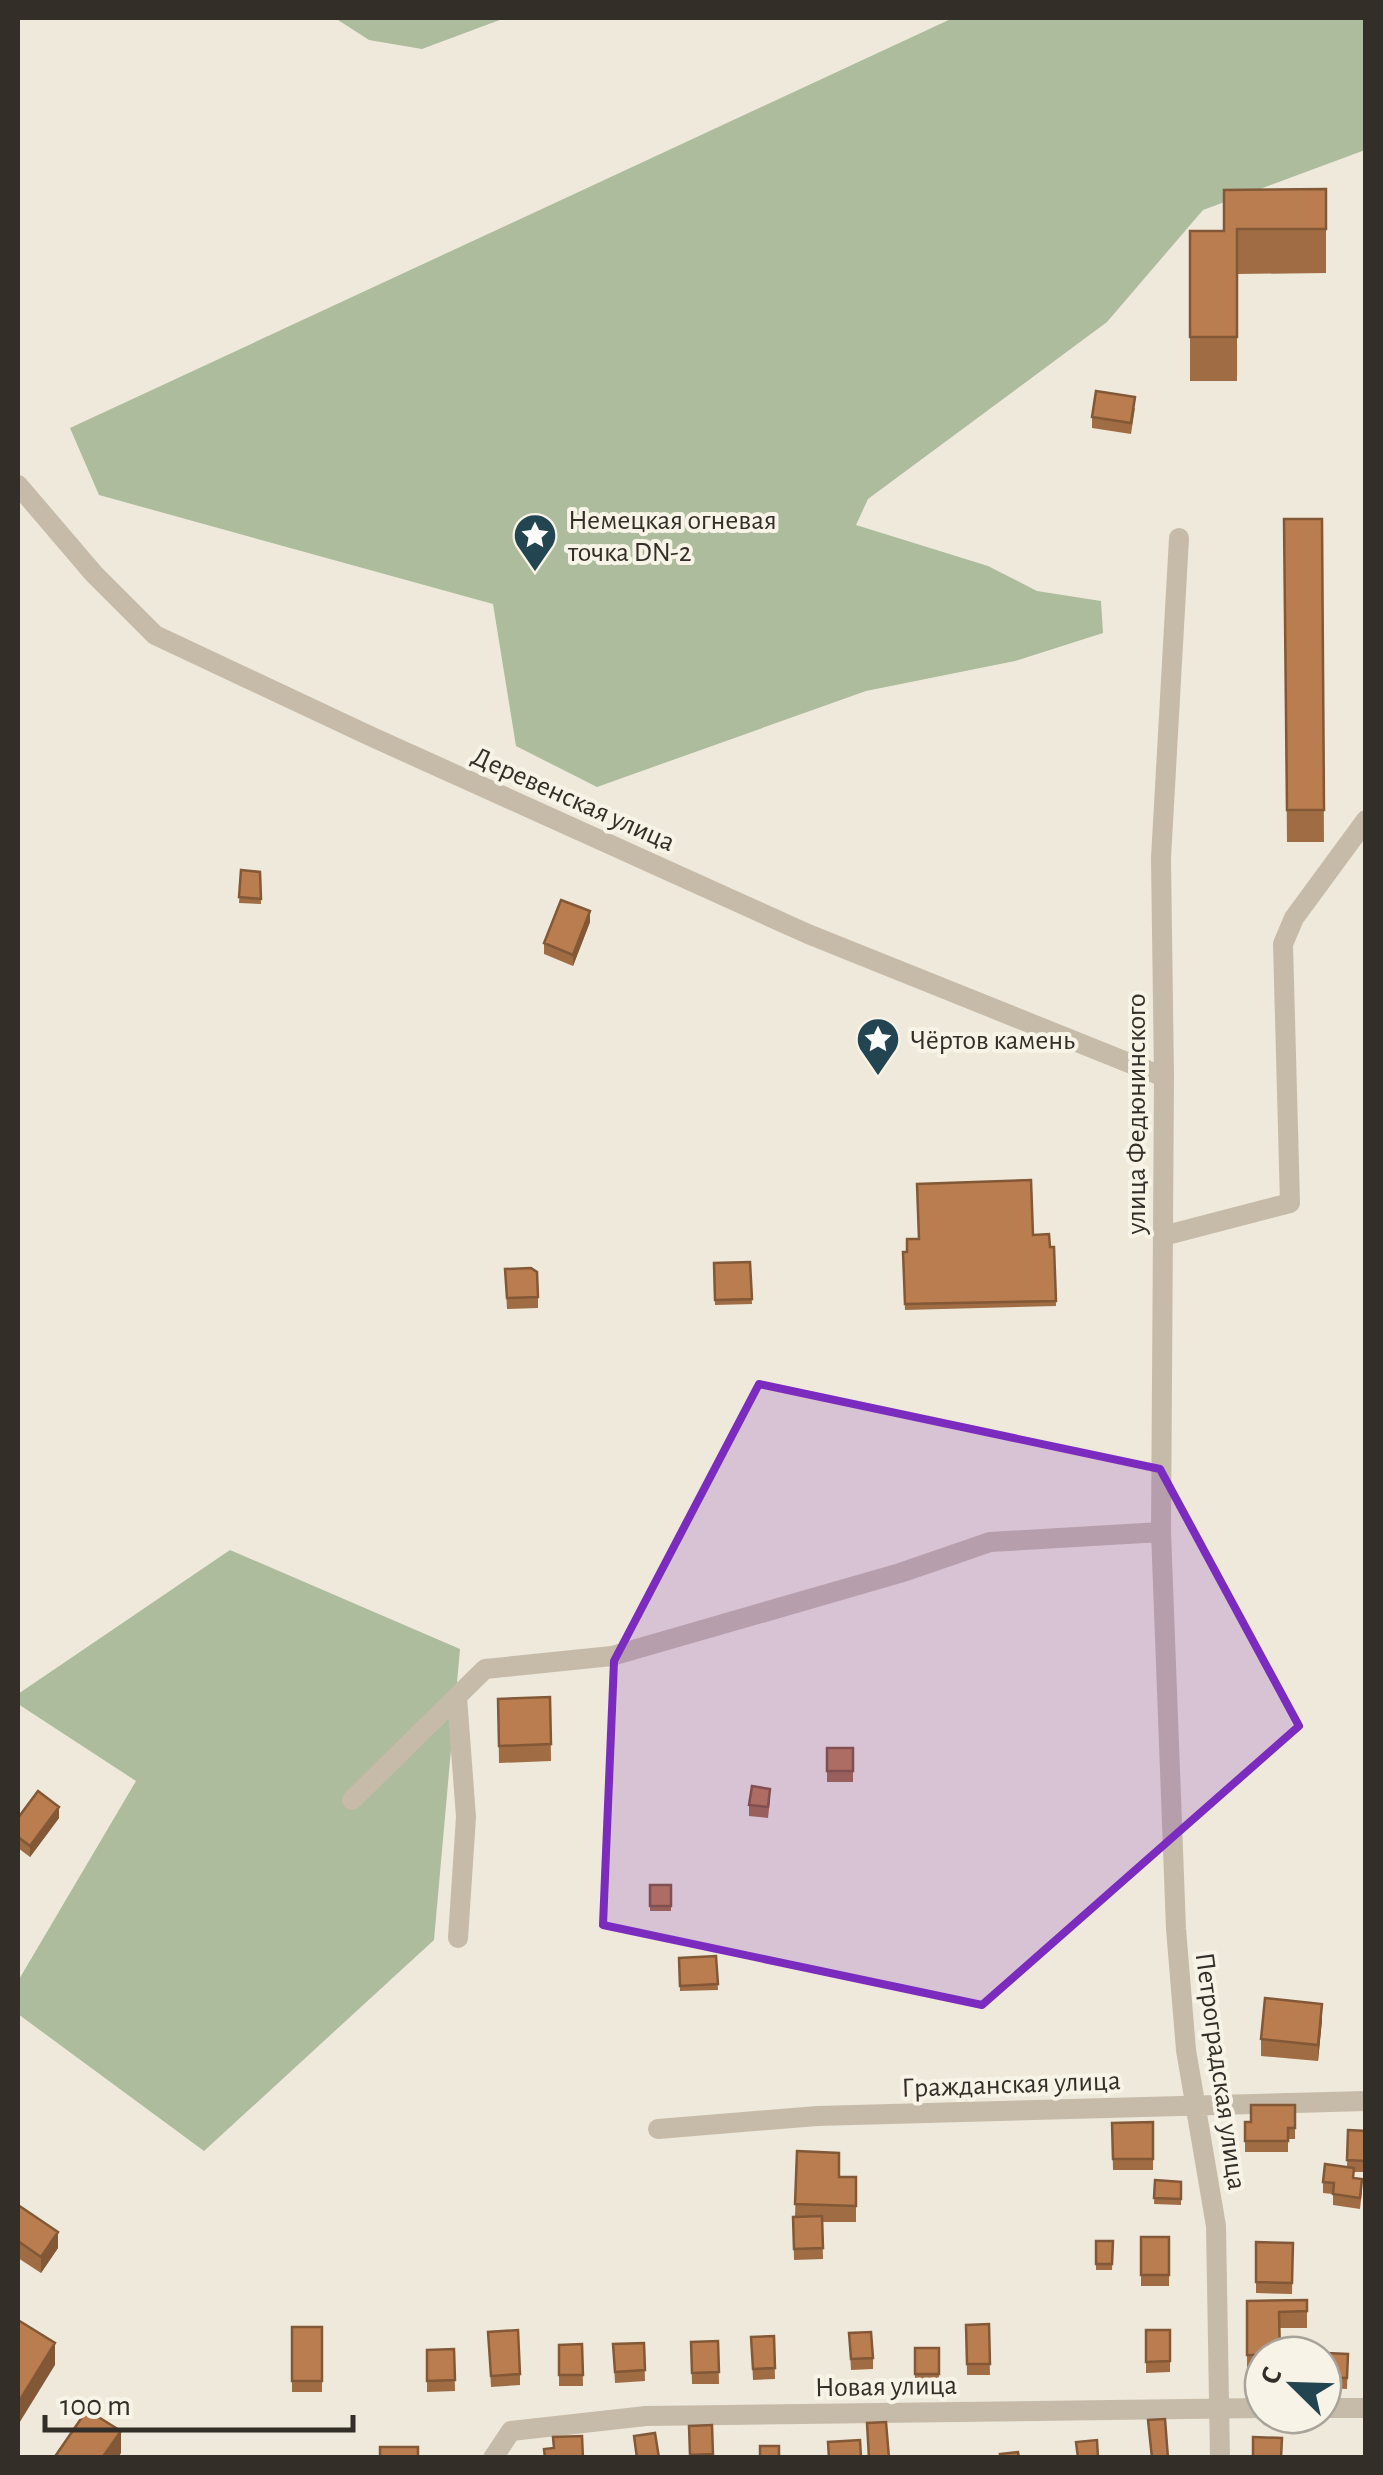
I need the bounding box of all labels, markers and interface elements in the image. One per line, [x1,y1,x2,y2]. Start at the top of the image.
place label: Немецкая огневая точка DN-2 [567,507,777,567]
place icon: Немецкая огневая точка DN-2 [512,512,558,573]
street label: Деревенская улица [467,742,679,857]
street label: улица Федюнинского [1123,993,1151,1236]
place icon: Чёртов камень [855,1016,901,1077]
place label: Чёртов камень [910,1027,1075,1055]
street label: Петроградская улица [1189,1951,1251,2192]
street label: Гражданская улица [901,2067,1121,2103]
north arrow [1243,2335,1343,2435]
text: С [1256,2363,1288,2389]
scale bar [45,2370,352,2432]
street label: Новая улица [815,2372,958,2402]
text: 100 m [60,2391,131,2421]

